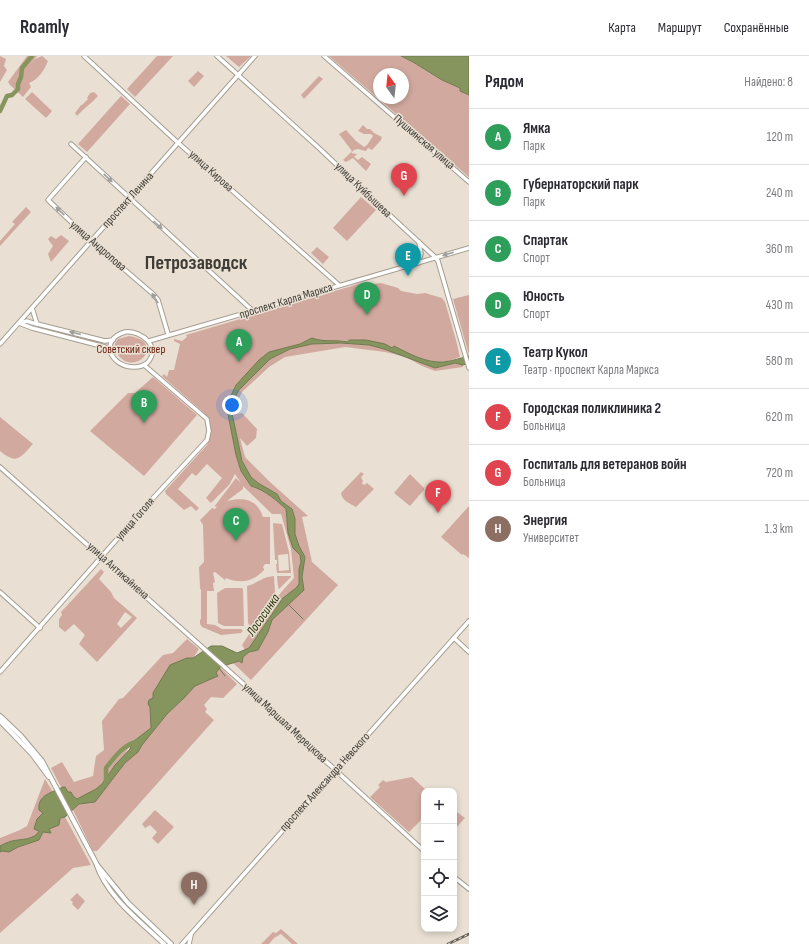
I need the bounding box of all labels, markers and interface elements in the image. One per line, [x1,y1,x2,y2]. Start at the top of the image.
text: Roamly [20,16,70,39]
text: Карта [608,19,636,36]
text: Маршрут [658,19,702,36]
text: Сохранённые [724,19,789,36]
north arrow [373,68,409,104]
text: Рядом [485,72,524,92]
text: Найдено: 8 [744,74,793,90]
street label: Пушкинская улица [390,111,458,173]
text: Ямка [523,119,550,138]
text: A [495,129,501,145]
text: 120 m [767,129,793,145]
text: Парк [523,138,545,154]
street label: улица Кирова [185,147,237,195]
street label: улица Куйбышева [331,159,395,221]
pin: G [391,163,417,196]
street label: проспект Ленина [99,169,157,231]
one-way arrow [103,173,113,183]
text: Губернаторский парк [523,175,638,194]
text: B [495,185,501,201]
text: 240 m [766,185,793,201]
text: Парк [523,194,545,210]
one-way arrow [55,207,64,216]
street label: улица Андропова [67,217,130,275]
one-way arrow [153,220,163,230]
text: Спартак [523,231,568,250]
text: C [495,241,501,257]
text: 360 m [766,241,793,257]
pin: E [395,243,421,276]
text: Спорт [523,250,550,266]
district label: Петрозаводск [145,251,248,275]
one-way arrow [442,251,454,257]
street label: проспект Карла Маркса [238,280,335,322]
pin: D [354,282,380,315]
text: Юность [523,287,565,306]
one-way arrow [152,292,159,304]
text: D [495,297,501,313]
text: 430 m [766,297,793,313]
text: Спорт [523,306,550,322]
pin: A [226,329,252,362]
one-way arrow [69,330,81,336]
park label: Советский сквер [97,342,165,357]
text: Театр Кукол [523,343,588,362]
text: E [495,353,501,369]
text: 580 m [766,353,793,369]
text: Театр · проспект Карла Маркса [523,362,659,378]
pin: B [131,390,157,423]
your location [222,395,242,415]
text: Городская поликлиника 2 [523,399,661,418]
text: F [495,409,501,425]
text: 620 m [766,409,793,425]
text: Больница [523,418,566,434]
text: Госпиталь для ветеранов войн [523,455,687,474]
text: G [495,465,501,481]
text: 720 m [766,465,793,481]
text: Больница [523,474,566,490]
pin: F [425,480,451,513]
street label: улица Гоголя [112,494,158,544]
pin: C [223,508,249,541]
text: Энергия [523,511,567,530]
text: H [495,521,501,537]
text: 1.3 km [765,521,793,537]
text: Университет [523,530,579,546]
street label: улица Антикайнена [84,539,153,603]
water label: Лососинка [242,590,284,640]
street label: улица Маршала Мерецкова [239,680,331,767]
street label: проспект Александра Невского [277,729,373,835]
map controls [421,788,457,932]
button: + [421,788,457,824]
button: − [421,824,457,860]
button: locate [421,860,457,896]
pin: H [181,872,207,905]
button: layers [421,896,457,932]

